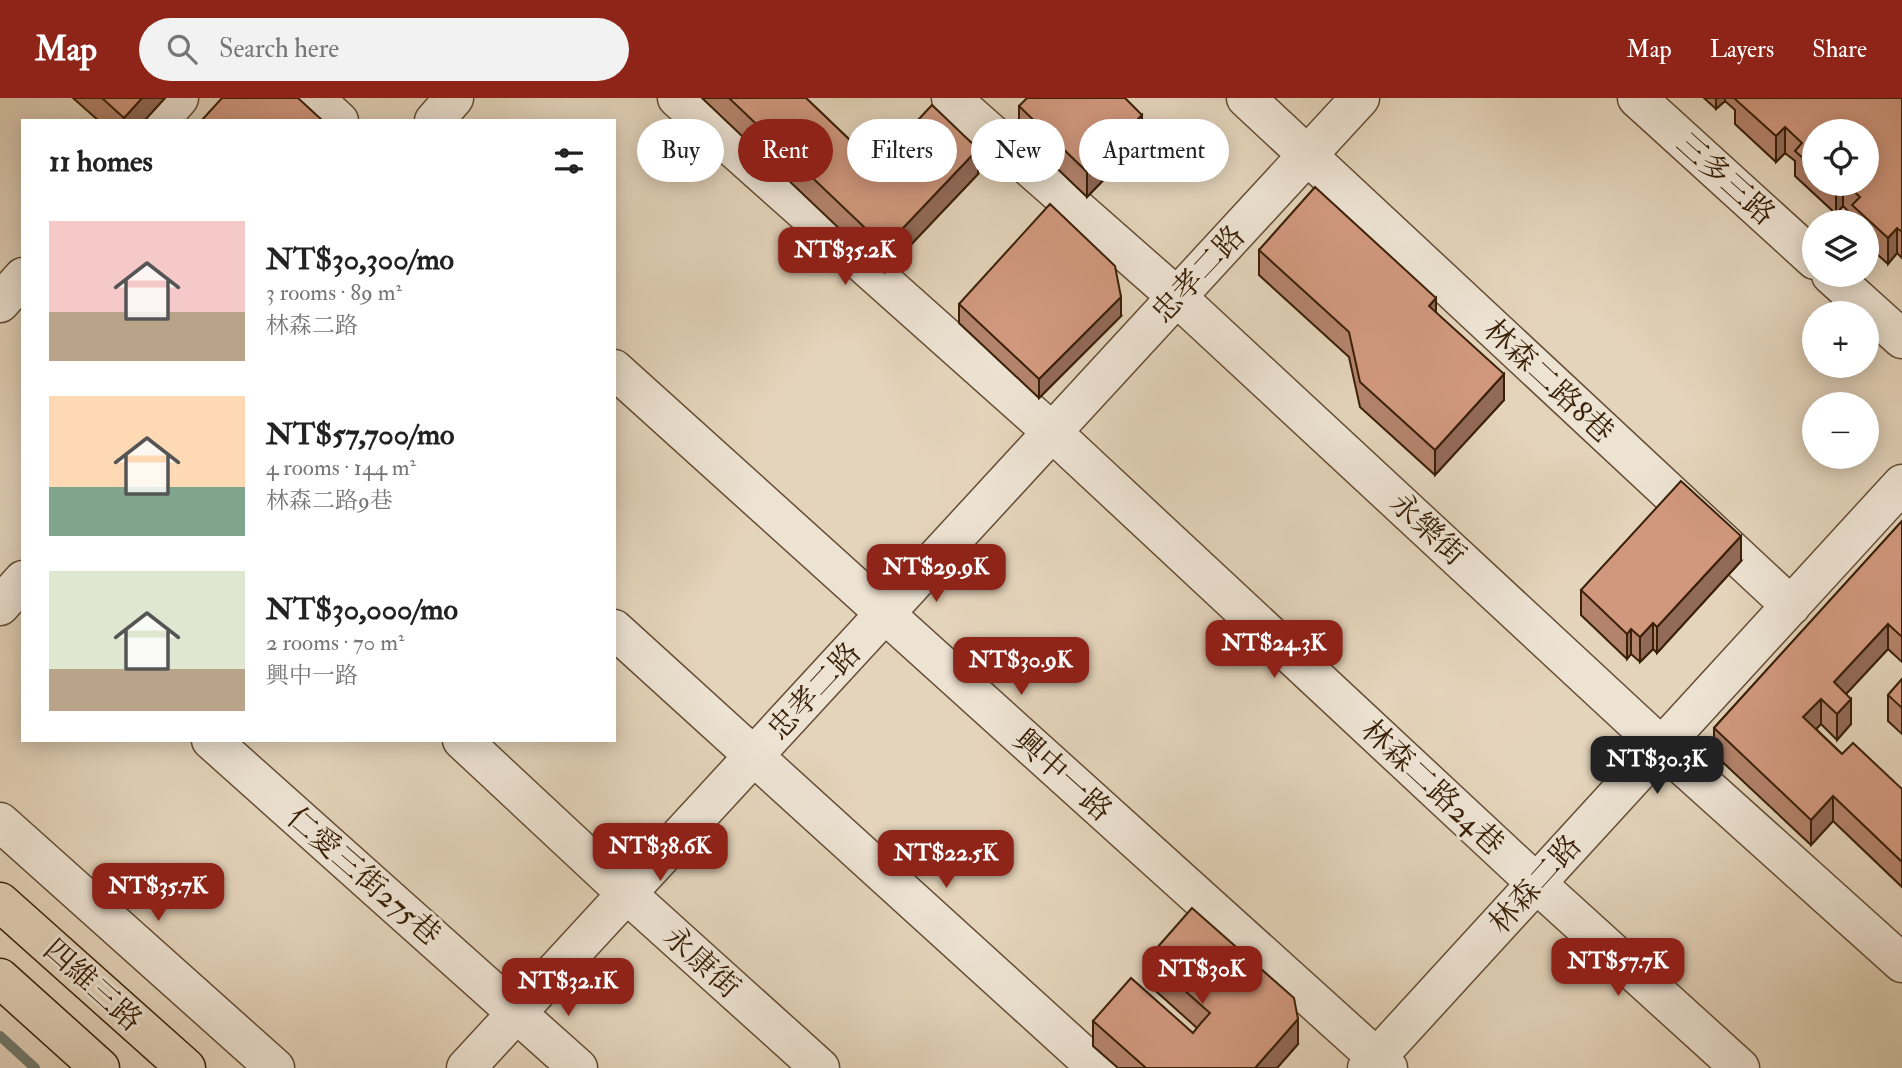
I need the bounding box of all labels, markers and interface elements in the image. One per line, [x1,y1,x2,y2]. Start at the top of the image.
search box [139,18,629,81]
text: Map [35,29,97,70]
icon: search [163,30,201,68]
text: Search here [219,33,339,65]
text: Map [1627,34,1672,65]
text: Layers [1710,34,1774,65]
text: Share [1812,34,1867,65]
chip: Buy [637,119,724,182]
chip: Rent [738,119,833,182]
chip: Filters [847,119,957,182]
chip: New [971,119,1065,182]
chip: Apartment [1079,119,1229,182]
map controls [1802,119,1879,469]
button: locate [1802,119,1879,196]
street label: 三多三路 [1669,125,1783,233]
icon: filters [550,142,588,180]
text: 11 homes [49,143,153,180]
button: layers [1802,210,1879,287]
street label: 忠孝二路 [1144,218,1253,331]
pin: NT$35.2K [773,228,917,287]
text: NT$35.2K [794,235,896,264]
text: NT$30,300/mo [266,241,454,278]
icon: home [105,249,189,333]
text: 3 rooms · 89 m² [266,278,402,307]
button: + [1802,301,1879,378]
text: 林森二路 [266,311,358,340]
street label: 林森二路8巷 [1476,312,1621,451]
button: − [1802,392,1879,469]
text: NT$57,700/mo [266,416,455,453]
icon: home [105,424,189,508]
text: 4 rooms · 144 m² [266,453,416,482]
street label: 永樂街 [1382,485,1473,574]
text: 林森二路9巷 [266,486,393,515]
pin: NT$29.9K [864,545,1008,604]
text: NT$29.9K [883,552,989,581]
text: NT$30,000/mo [266,591,458,628]
icon: home [105,599,189,683]
pin: NT$24.3K [1202,620,1346,680]
text: 2 rooms · 70 m² [266,628,405,657]
text: NT$24.3K [1222,628,1326,657]
street label: 忠孝二路 [760,635,869,748]
pin: NT$30.9K [949,638,1093,697]
text: NT$30.9K [969,645,1073,674]
text: 興中一路 [266,661,358,690]
street label: 林森二路24巷 [1354,712,1512,863]
street label: 興中一路 [1006,721,1120,829]
pin: NT$30.3K [1585,736,1729,796]
text: NT$30.3K [1607,744,1707,773]
street label: 仁愛三街275巷 [279,799,448,953]
pin: NT$38.6K [588,824,732,883]
street label: 林森二路 [1481,827,1589,941]
pin: NT$22.5K [874,830,1018,890]
text: NT$38.6K [609,831,711,860]
text: NT$22.5K [894,838,998,867]
pin: NT$35.7K [86,864,230,923]
text: NT$35.7K [108,871,208,900]
street label: 永康街 [656,919,747,1006]
street label: 四維三路 [36,931,150,1039]
pin: NT$57.7K [1546,939,1690,998]
pin: NT$30K [1145,946,1259,1006]
text: NT$57.7K [1567,946,1669,975]
text: NT$30K [1158,954,1246,983]
pin: NT$32.1K [496,958,640,1018]
text: NT$32.1K [518,966,618,995]

